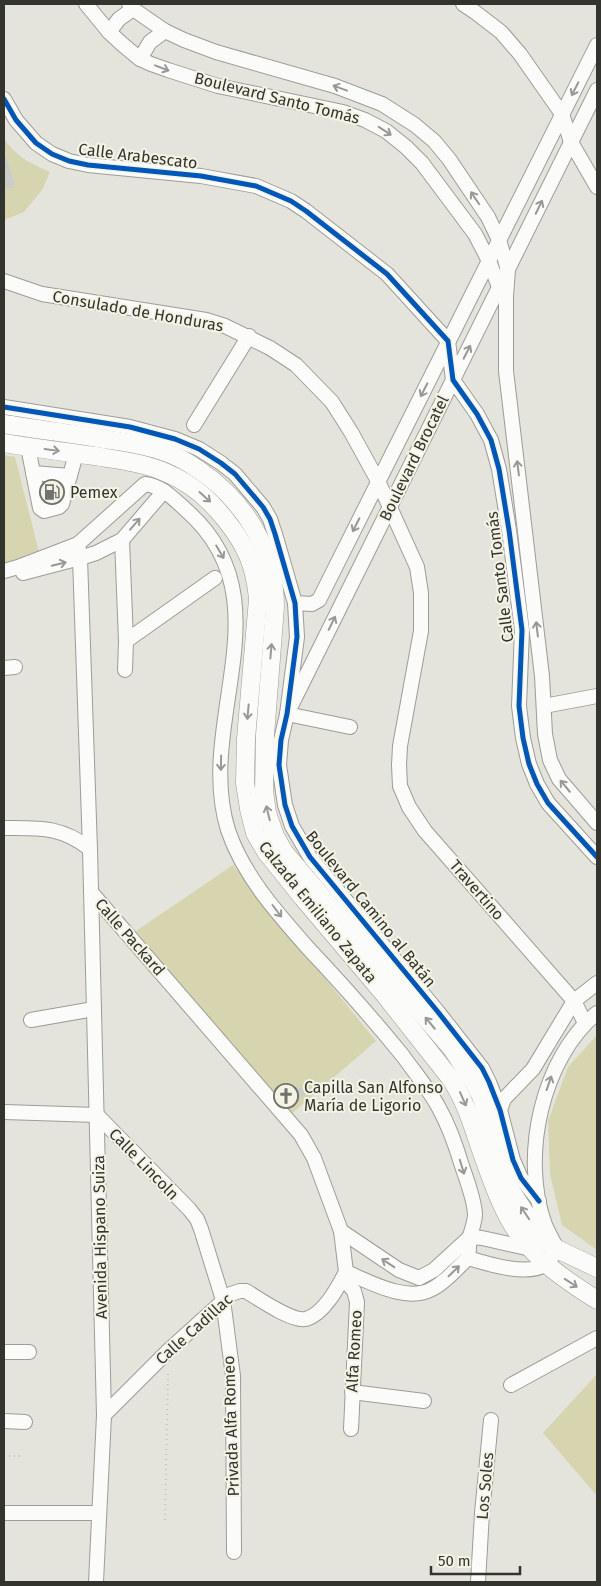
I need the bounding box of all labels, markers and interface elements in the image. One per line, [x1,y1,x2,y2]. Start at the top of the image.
one-way arrow [154,64,169,73]
street label: Boulevard Santo Tomás [192,68,362,128]
one-way arrow [570,81,579,96]
one-way arrow [332,83,348,92]
one-way arrow [377,126,391,136]
street label: Calle Arabescato [77,139,199,173]
one-way arrow [470,191,481,205]
one-way arrow [535,200,544,215]
street label: Consulado de Honduras [51,287,225,335]
one-way arrow [462,345,472,360]
one-way arrow [419,383,429,398]
street label: Boulevard Brocatel [375,392,453,524]
one-way arrow [44,445,60,455]
one-way arrow [513,460,523,476]
fuel station icon: Pemex [39,479,65,505]
place label: Pemex [70,483,118,502]
one-way arrow [198,491,211,503]
street label: Calle Santo Tomás [483,510,517,644]
one-way arrow [351,517,361,532]
one-way arrow [130,518,141,531]
one-way arrow [216,544,226,558]
one-way arrow [51,559,67,568]
one-way arrow [328,616,337,631]
one-way arrow [532,621,542,637]
one-way arrow [266,643,276,659]
one-way arrow [243,704,253,720]
one-way arrow [216,754,226,771]
one-way arrow [560,780,571,793]
one-way arrow [263,805,272,821]
street label: Boulevard Camino al Batán [302,827,440,991]
street label: Calzada Emiliano Zapata [255,837,381,987]
street label: Travertino [446,856,508,924]
street label: Calle Packard [91,894,169,980]
one-way arrow [271,904,282,917]
one-way arrow [424,1017,436,1030]
one-way arrow [545,1075,555,1091]
place label: Capilla San Alfonso María de Ligorio [304,1078,443,1115]
church icon: Capilla San Alfonso María de Ligorio [273,1083,299,1109]
one-way arrow [458,1091,468,1106]
street label: Calle Lincoln [105,1124,183,1204]
street label: Avenida Hispano Suiza [89,1155,111,1319]
one-way arrow [458,1159,468,1175]
one-way arrow [520,1206,530,1220]
one-way arrow [381,1257,395,1267]
one-way arrow [447,1265,460,1277]
one-way arrow [564,1278,578,1288]
street label: Calle Cadillac [152,1289,237,1368]
street label: Alfa Romeo [342,1309,366,1393]
street label: Privada Alfa Romeo [219,1355,243,1497]
street label: Los Soles [473,1452,497,1520]
scale bar [431,1544,520,1576]
text: 50 m [438,1552,471,1570]

